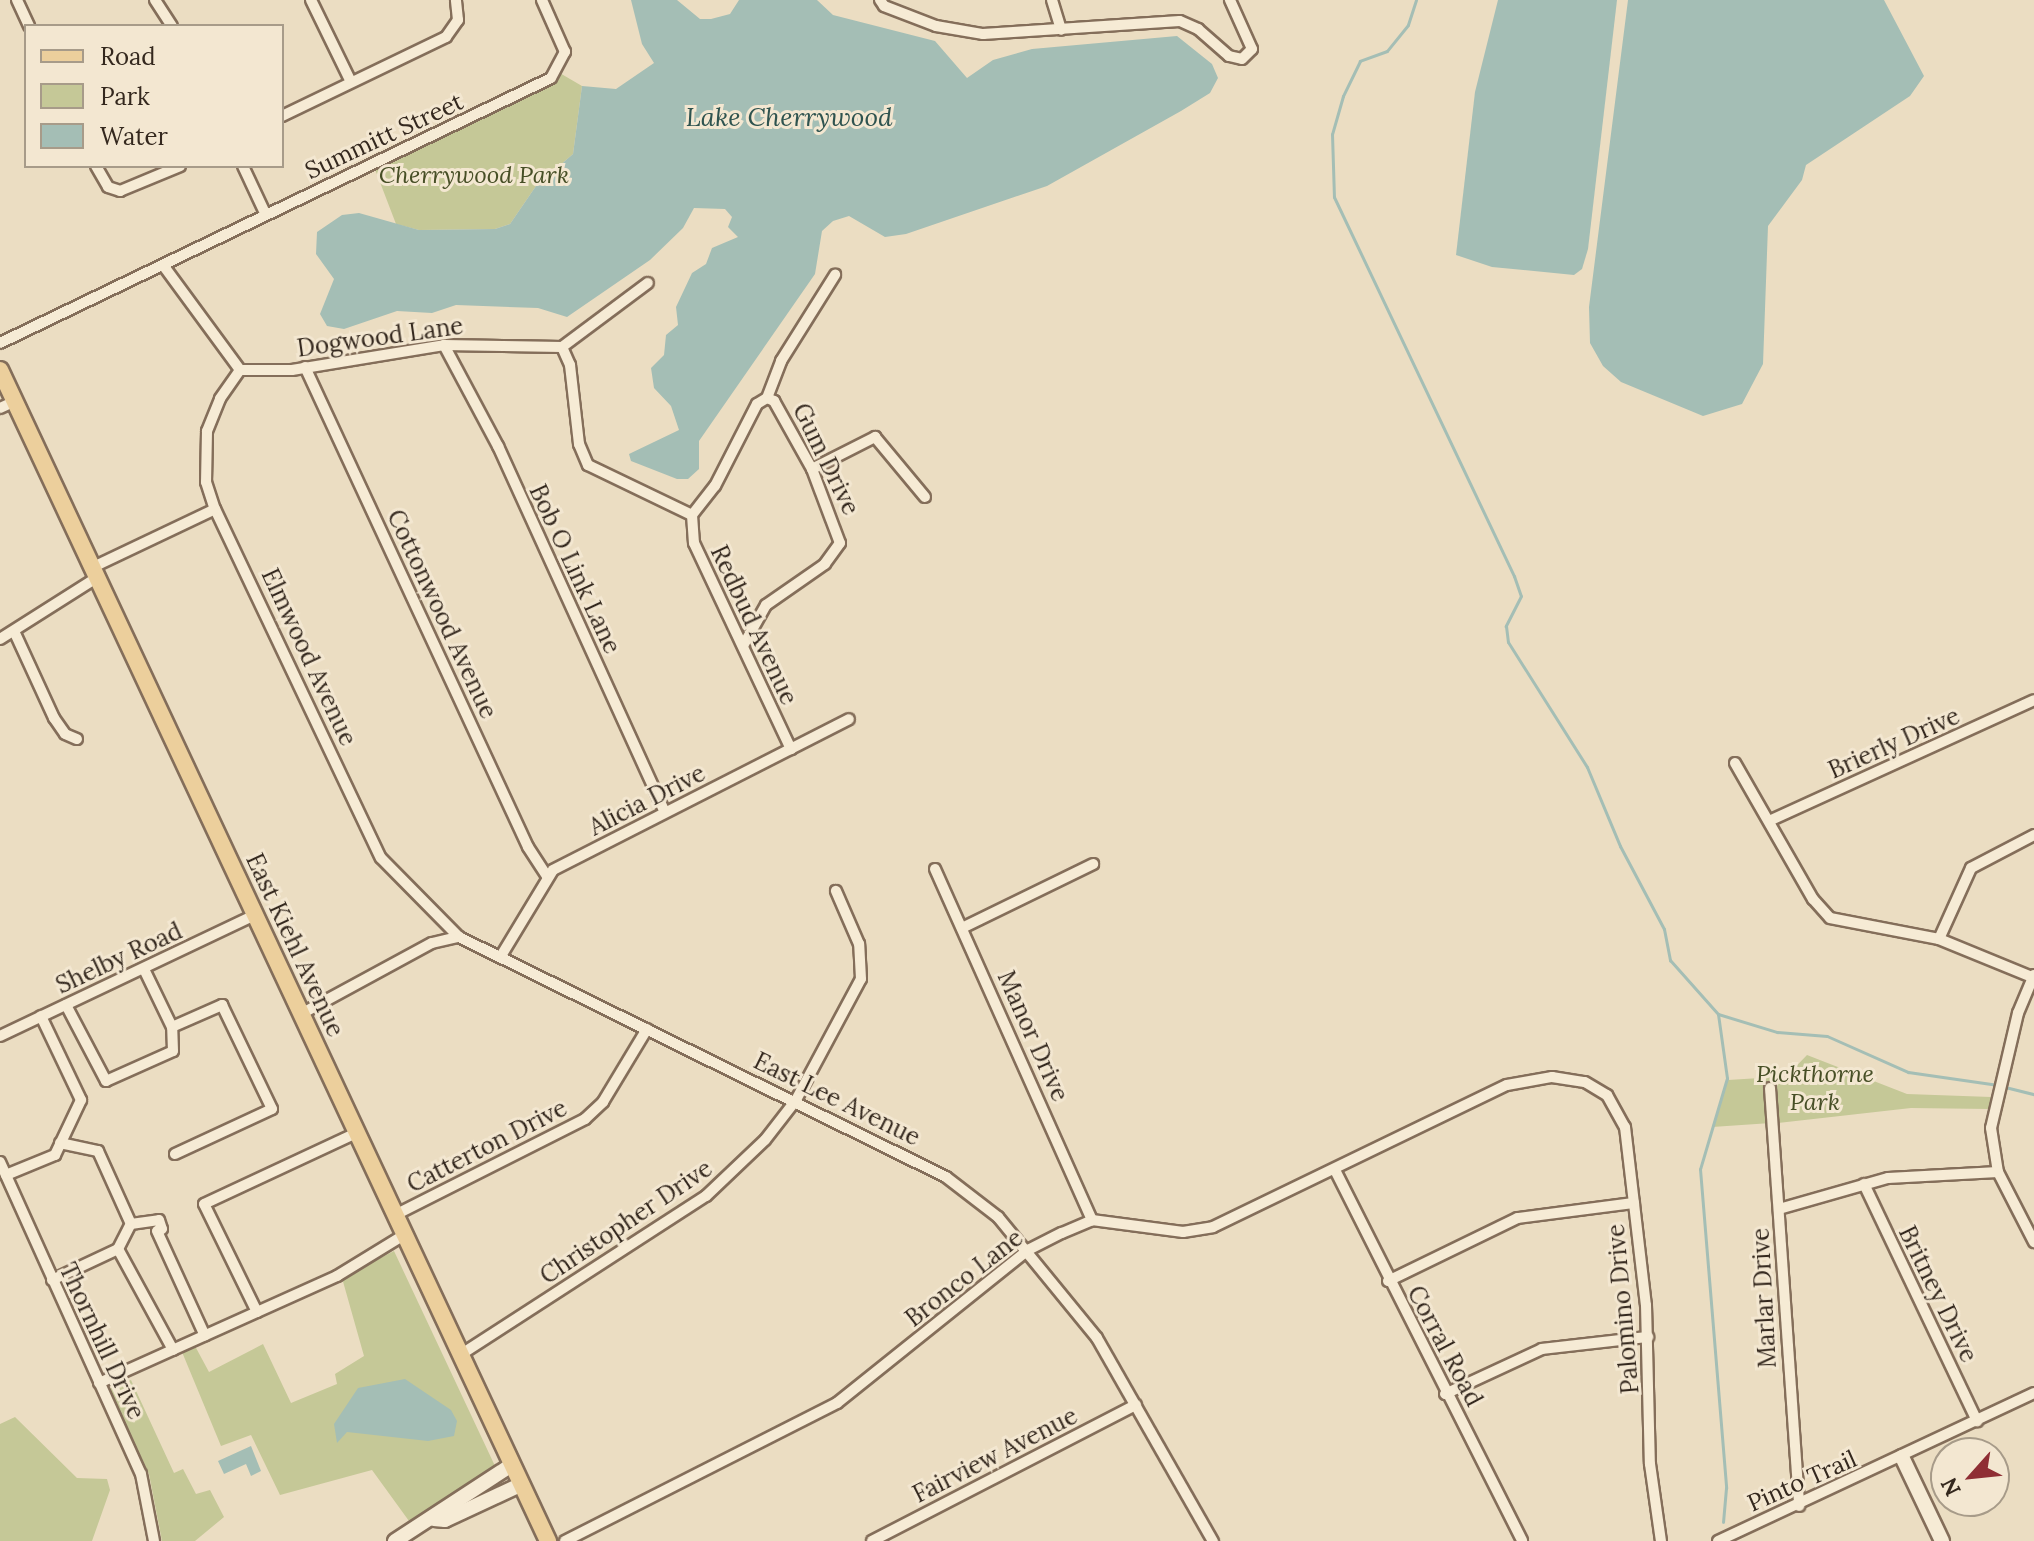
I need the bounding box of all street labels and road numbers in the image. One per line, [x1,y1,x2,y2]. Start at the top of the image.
street label: Summitt Street [300,87,468,185]
street label: Dogwood Lane [295,311,465,363]
street label: Gum Drive [787,399,865,519]
street label: Bob O Link Lane [523,480,627,658]
street label: Cottonwood Avenue [381,505,503,723]
street label: Redbud Avenue [704,541,804,709]
street label: Elmwood Avenue [255,564,363,750]
street label: Brierly Drive [1824,701,1964,785]
street label: Alicia Drive [584,758,710,842]
street label: East Kiehl Avenue [240,849,350,1041]
street label: Shelby Road [51,916,187,1000]
street label: Manor Drive [991,966,1075,1106]
street label: East Lee Avenue [749,1046,925,1152]
street label: Catterton Drive [402,1093,572,1199]
street label: Christopher Drive [535,1154,717,1290]
street label: Britney Drive [1893,1221,1983,1367]
street label: Bronco Lane [900,1223,1028,1333]
street label: Palomino Drive [1601,1223,1645,1395]
street label: Marlar Drive [1746,1227,1782,1369]
street label: Thornhill Drive [53,1258,151,1424]
street label: Corral Road [1401,1281,1489,1411]
street label: Fairview Avenue [908,1401,1082,1509]
street label: Pinto Trail [1743,1444,1861,1518]

